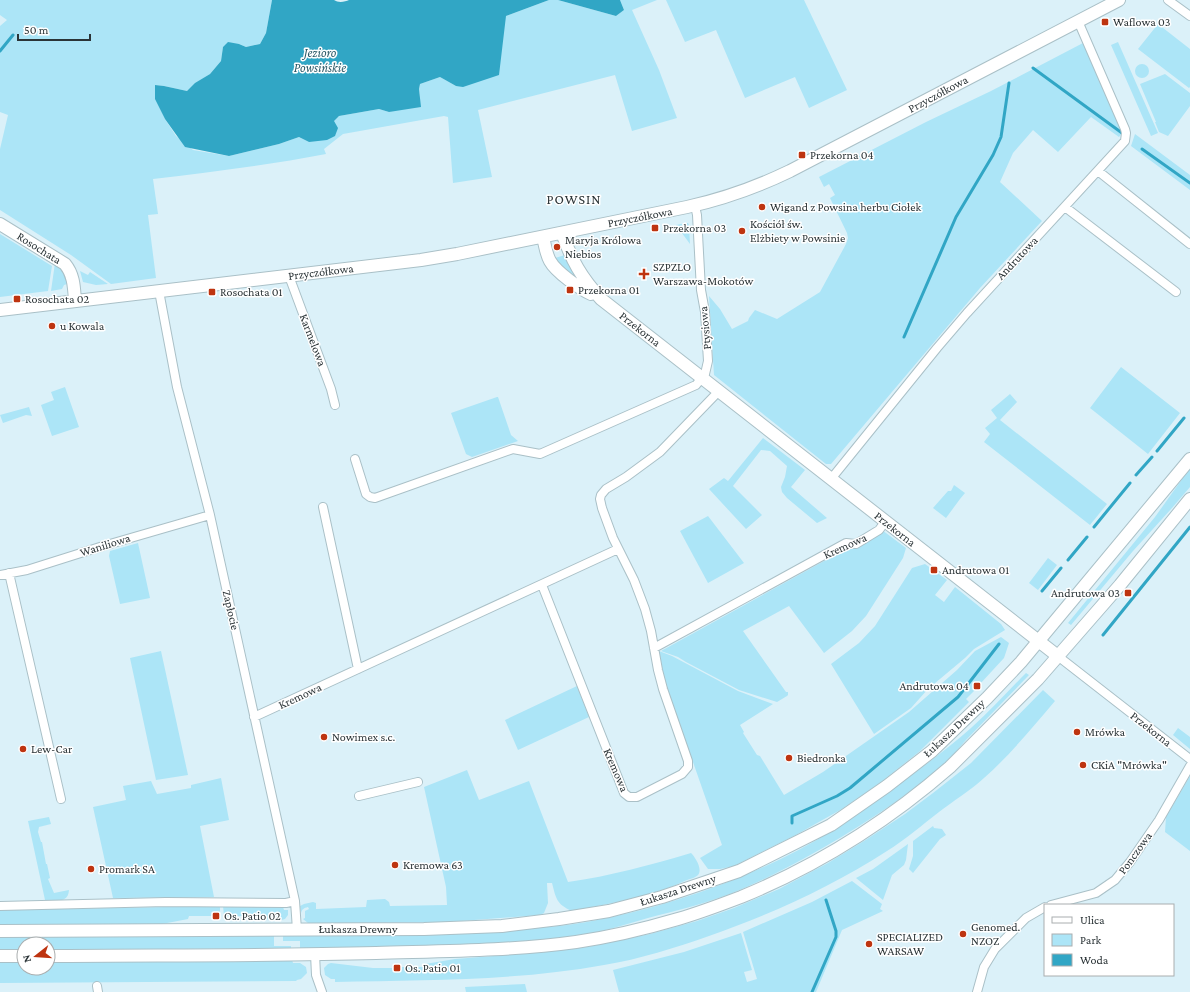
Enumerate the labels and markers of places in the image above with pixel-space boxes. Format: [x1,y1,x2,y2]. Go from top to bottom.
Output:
place label: Waflowa 03 [1113,15,1171,29]
marker: Waflowa 03 [1100,17,1110,27]
place label: Przekorna 04 [810,148,874,162]
marker: Przekorna 04 [797,150,807,160]
place label: Wigand z Powsina herbu Ciołek [770,200,921,214]
marker: Wigand z Powsina herbu Ciołek [757,202,767,212]
place label: Kościół św. Elżbiety w Powsinie [750,217,845,245]
place label: Przekorna 03 [663,221,726,235]
marker: Przekorna 03 [650,223,660,233]
marker: Kościół św. Elżbiety w Powsinie [737,226,747,236]
place label: Maryja Królowa Niebios [565,233,642,261]
marker: Maryja Królowa Niebios [552,242,562,252]
place label: SZPZLO Warszawa-Mokotów [653,260,754,288]
marker: SZPZLO Warszawa-Mokotów [638,268,650,280]
place label: Przekorna 01 [578,283,639,297]
place label: Rosochata 01 [220,285,283,299]
marker: Przekorna 01 [565,285,575,295]
marker: Rosochata 01 [207,287,217,297]
place label: Rosochata 02 [25,292,89,306]
marker: Rosochata 02 [12,294,22,304]
place label: u Kowala [60,319,105,333]
marker: u Kowala [47,321,57,331]
place label: Andrutowa 01 [942,563,1009,577]
marker: Andrutowa 01 [929,565,939,575]
place label: Andrutowa 03 [1051,586,1120,600]
marker: Andrutowa 03 [1123,588,1133,598]
place label: Andrutowa 04 [900,679,969,693]
marker: Andrutowa 04 [972,681,982,691]
place label: Mrówka [1085,725,1125,739]
marker: Mrówka [1072,727,1082,737]
place label: Nowimex s.c. [332,730,396,744]
marker: Nowimex s.c. [319,732,329,742]
place label: Lew-Car [31,742,73,756]
marker: Lew-Car [18,744,28,754]
place label: Biedronka [797,751,846,765]
marker: Biedronka [784,753,794,763]
place label: CKiA "Mrówka" [1091,758,1167,772]
marker: CKiA "Mrówka" [1078,760,1088,770]
place label: Kremowa 63 [403,858,463,872]
marker: Kremowa 63 [390,860,400,870]
place label: Promark SA [99,862,155,876]
marker: Promark SA [86,864,96,874]
place label: Os. Patio 02 [224,909,281,923]
marker: Os. Patio 02 [211,911,221,921]
place label: Genomed. NZOZ [971,920,1021,948]
marker: Genomed. NZOZ [958,929,968,939]
place label: SPECIALIZED WARSAW [877,930,943,958]
marker: SPECIALIZED WARSAW [864,939,874,949]
place label: Os. Patio 01 [405,961,460,975]
marker: Os. Patio 01 [392,963,402,973]

